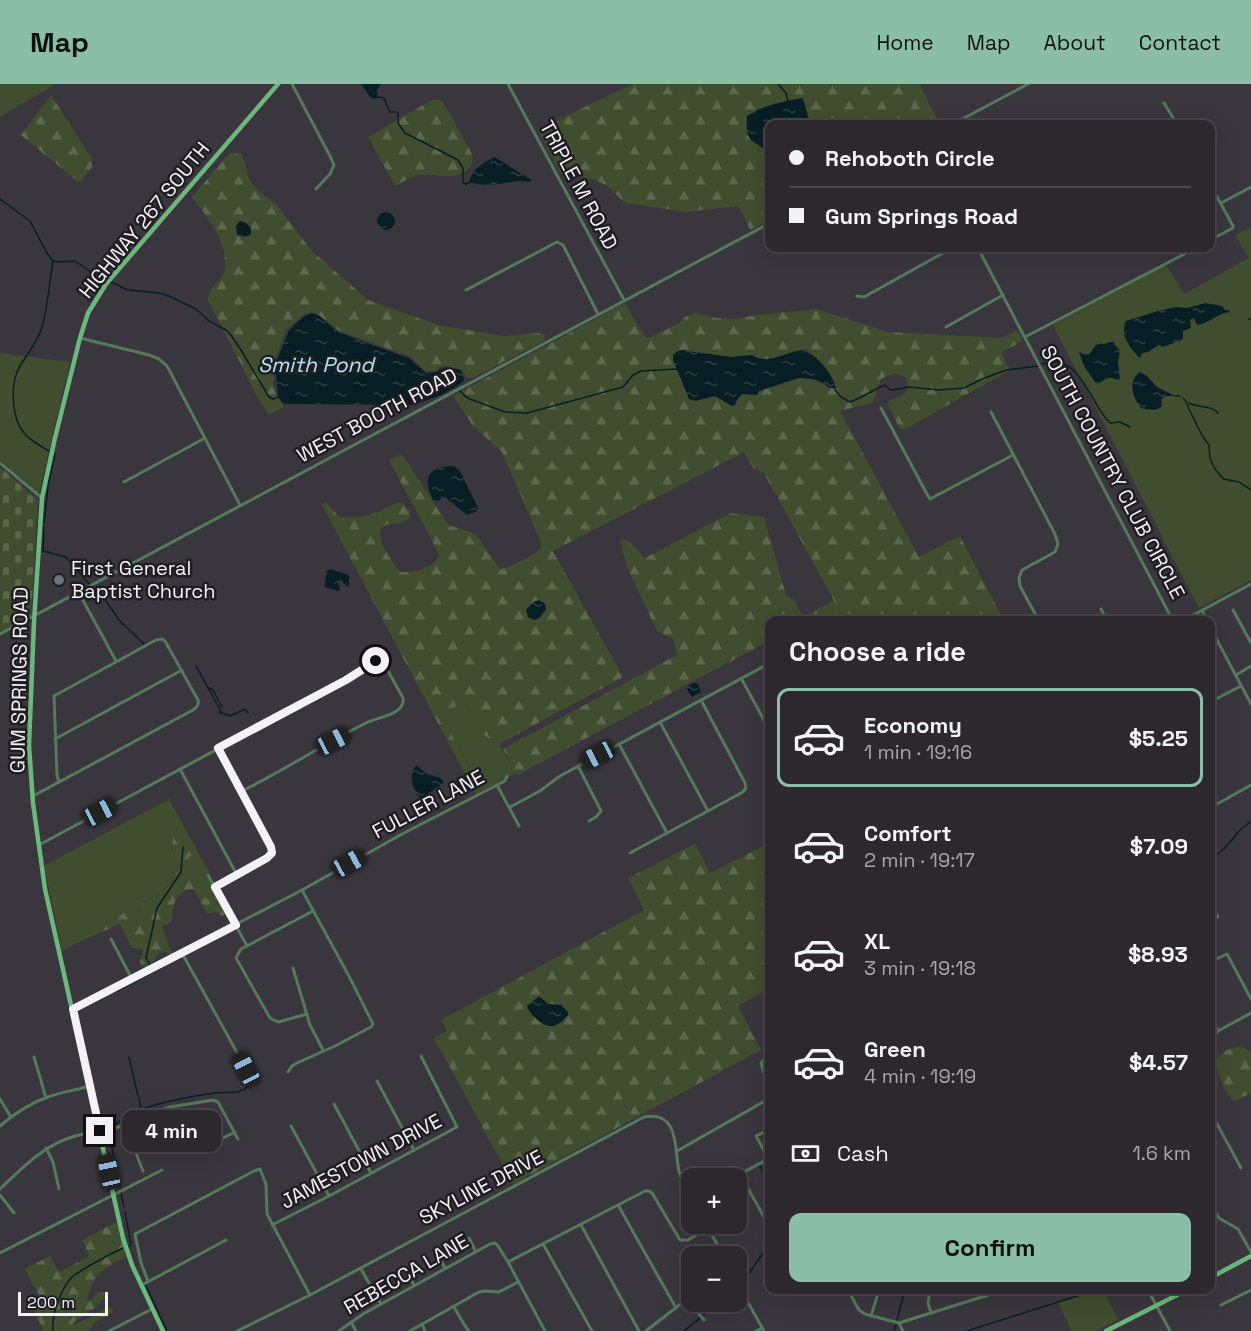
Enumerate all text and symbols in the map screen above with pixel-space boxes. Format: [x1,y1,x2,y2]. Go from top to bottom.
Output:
text: Map [30,24,89,60]
text: Home [876,29,934,56]
text: Map [967,29,1011,56]
text: About [1044,29,1106,56]
text: Contact [1139,29,1221,56]
street label: TRIPLE M ROAD [534,116,624,254]
street label: HIGHWAY 267 SOUTH [73,137,215,303]
text: Rehoboth Circle [825,144,995,172]
text: Gum Springs Road [825,202,1018,230]
street label: SOUTH COUNTRY CLUB CIRCLE [1035,341,1191,603]
water label: Smith Pond [258,351,376,378]
street label: WEST BOOTH ROAD [292,362,462,468]
place label: First General Baptist Church [71,555,216,604]
marker: First General Baptist Church [52,573,66,587]
street label: GUM SPRINGS ROAD [4,587,34,773]
text: Choose a ride [789,634,966,669]
route start [362,647,389,674]
icon: car [792,711,846,765]
text: Economy [864,711,962,739]
text: $5.25 [1129,724,1188,752]
car [313,725,353,757]
car [578,739,618,771]
text: 1 min · 19:16 [864,739,972,765]
street label: FULLER LANE [368,764,488,844]
car [80,796,120,828]
icon: car [792,819,846,873]
text: Comfort [864,819,952,847]
text: $7.09 [1130,832,1188,860]
car [329,846,369,880]
text: 2 min · 19:17 [864,847,975,873]
icon: car [792,927,846,981]
text: XL [864,927,890,955]
text: $8.93 [1128,940,1188,968]
text: 3 min · 19:18 [864,955,976,981]
icon: car [792,1035,846,1089]
text: Green [864,1035,926,1063]
text: $4.57 [1129,1048,1188,1076]
car [230,1049,262,1089]
text: 4 min · 19:19 [864,1063,976,1089]
street label: JAMESTOWN DRIVE [276,1108,446,1214]
callout: 4 min [121,1110,220,1152]
route end [86,1117,113,1144]
text: 4 min [145,1118,198,1144]
icon: cash [789,1137,822,1170]
text: Cash [837,1139,889,1167]
text: 1.6 km [1132,1140,1191,1166]
street label: SKYLINE DRIVE [415,1143,547,1231]
car [96,1153,122,1191]
map controls [681,1168,747,1312]
button: + [681,1168,747,1234]
button: Confirm [789,1213,1191,1282]
street label: REBECCA LANE [339,1228,473,1320]
button: − [681,1246,747,1312]
scale bar [18,1289,108,1316]
text: 200 m [27,1292,75,1313]

